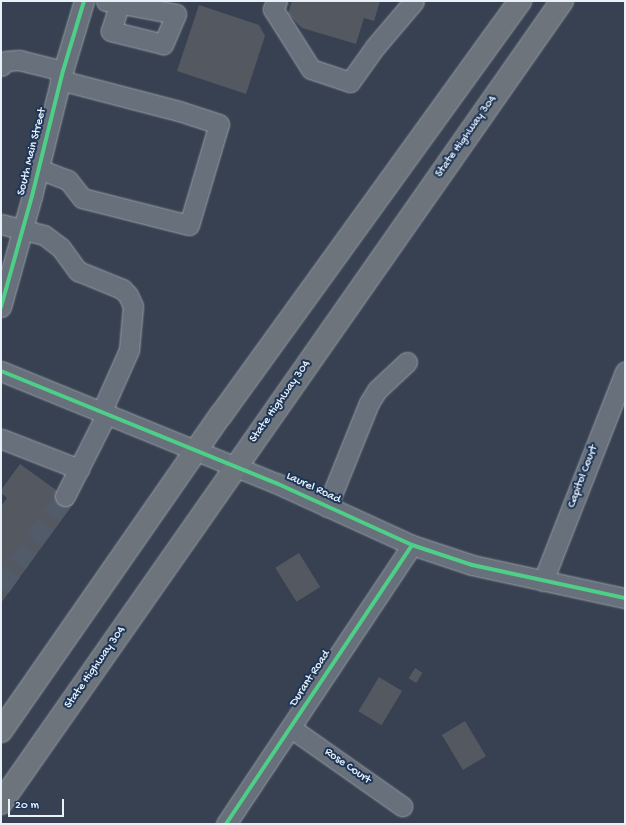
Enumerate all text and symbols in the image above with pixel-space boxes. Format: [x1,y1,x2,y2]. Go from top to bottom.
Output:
street label: State Highway 304 [433,93,501,181]
street label: South Main Street [15,107,51,197]
street label: State Highway 304 [247,358,315,446]
street label: Capitol Court [565,444,603,510]
street label: Laurel Road [283,470,343,508]
street label: State Highway 304 [62,624,130,712]
street label: Durant Road [288,648,334,710]
street label: Rose Court [321,746,373,788]
scale bar [10,791,66,817]
text: 20 m [15,799,39,813]

